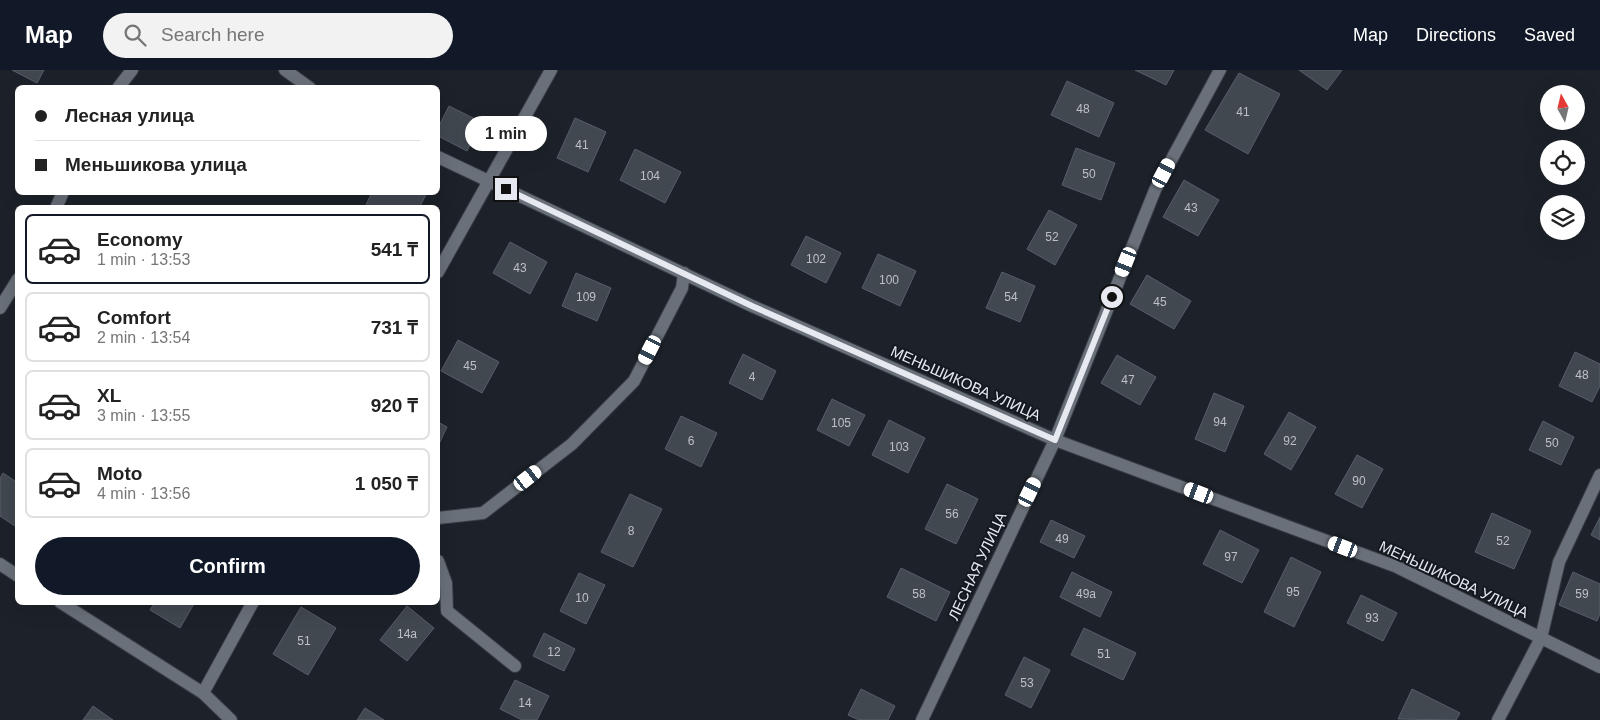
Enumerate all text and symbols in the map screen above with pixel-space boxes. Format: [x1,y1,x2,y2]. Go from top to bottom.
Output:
search box [103,13,453,58]
text: Map [25,21,73,48]
icon: search [121,21,149,49]
text: Search here [161,24,265,45]
text: Map [1353,25,1388,45]
text: Directions [1416,25,1496,45]
text: Saved [1524,25,1575,45]
north arrow [1540,85,1585,130]
map controls [1540,85,1585,240]
house number: 48 [1076,102,1090,116]
text: Лесная улица [65,105,194,126]
house number: 41 [1236,105,1250,119]
callout: 1 min [465,116,547,152]
text: 1 min [485,125,527,142]
house number: 41 [575,138,589,152]
button: locate [1540,140,1585,185]
text: Меньшикова улица [65,154,247,175]
car [1150,156,1177,190]
house number: 50 [1082,167,1096,181]
house number: 104 [640,169,660,183]
route end [495,178,517,200]
button: layers [1540,195,1585,240]
house number: 43 [1184,201,1198,215]
icon: car [37,227,82,272]
text: Economy [97,229,183,250]
house number: 52 [1045,230,1059,244]
text: 541 ₸ [371,239,418,260]
car [1113,245,1138,279]
text: 1 min · 13:53 [97,251,190,268]
house number: 102 [806,252,826,266]
house number: 43 [513,261,527,275]
house number: 100 [879,273,899,287]
route start [1101,286,1123,308]
house number: 109 [576,290,596,304]
house number: 54 [1004,290,1018,304]
house number: 45 [1153,295,1167,309]
icon: car [37,305,82,350]
text: Comfort [97,307,171,328]
text: 731 ₸ [371,317,418,338]
text: 2 min · 13:54 [97,329,190,346]
car [636,333,663,367]
street label: МЕНЬШИКОВА УЛИЦА [888,342,1044,424]
house number: 45 [463,359,477,373]
house number: 48 [1575,368,1589,382]
house number: 4 [749,370,756,384]
house number: 47 [1121,373,1135,387]
icon: car [37,383,82,428]
text: XL [97,385,121,406]
text: 920 ₸ [371,395,418,416]
text: 3 min · 13:55 [97,407,190,424]
house number: 94 [1213,415,1227,429]
house number: 105 [831,416,851,430]
house number: 6 [688,434,695,448]
house number: 92 [1283,434,1297,448]
house number: 50 [1545,436,1559,450]
house number: 103 [889,440,909,454]
icon: car [37,461,82,506]
text: Moto [97,463,142,484]
car [511,463,544,493]
text: 1 050 ₸ [355,473,418,494]
house number: 90 [1352,474,1366,488]
car [1016,475,1043,509]
car [1182,481,1215,505]
text: 4 min · 13:56 [97,485,190,502]
house number: 56 [945,507,959,521]
street label: ЛЕСНАЯ УЛИЦА [945,509,1009,623]
house number: 8 [628,524,635,538]
house number: 49 [1055,532,1069,546]
house number: 52 [1496,534,1510,548]
car [1326,535,1359,559]
button: Confirm [35,537,420,595]
street label: МЕНЬШИКОВА УЛИЦА [1377,537,1531,621]
house number: 97 [1224,550,1238,564]
house number: 95 [1286,585,1300,599]
house number: 58 [912,587,926,601]
house number: 49а [1076,587,1096,601]
house number: 59 [1575,587,1589,601]
house number: 10 [575,591,589,605]
house number: 93 [1365,611,1379,625]
house number: 14а [397,627,417,641]
house number: 51 [297,634,311,648]
house number: 12 [547,645,561,659]
house number: 51 [1097,647,1111,661]
house number: 53 [1020,676,1034,690]
house number: 14 [518,696,532,710]

